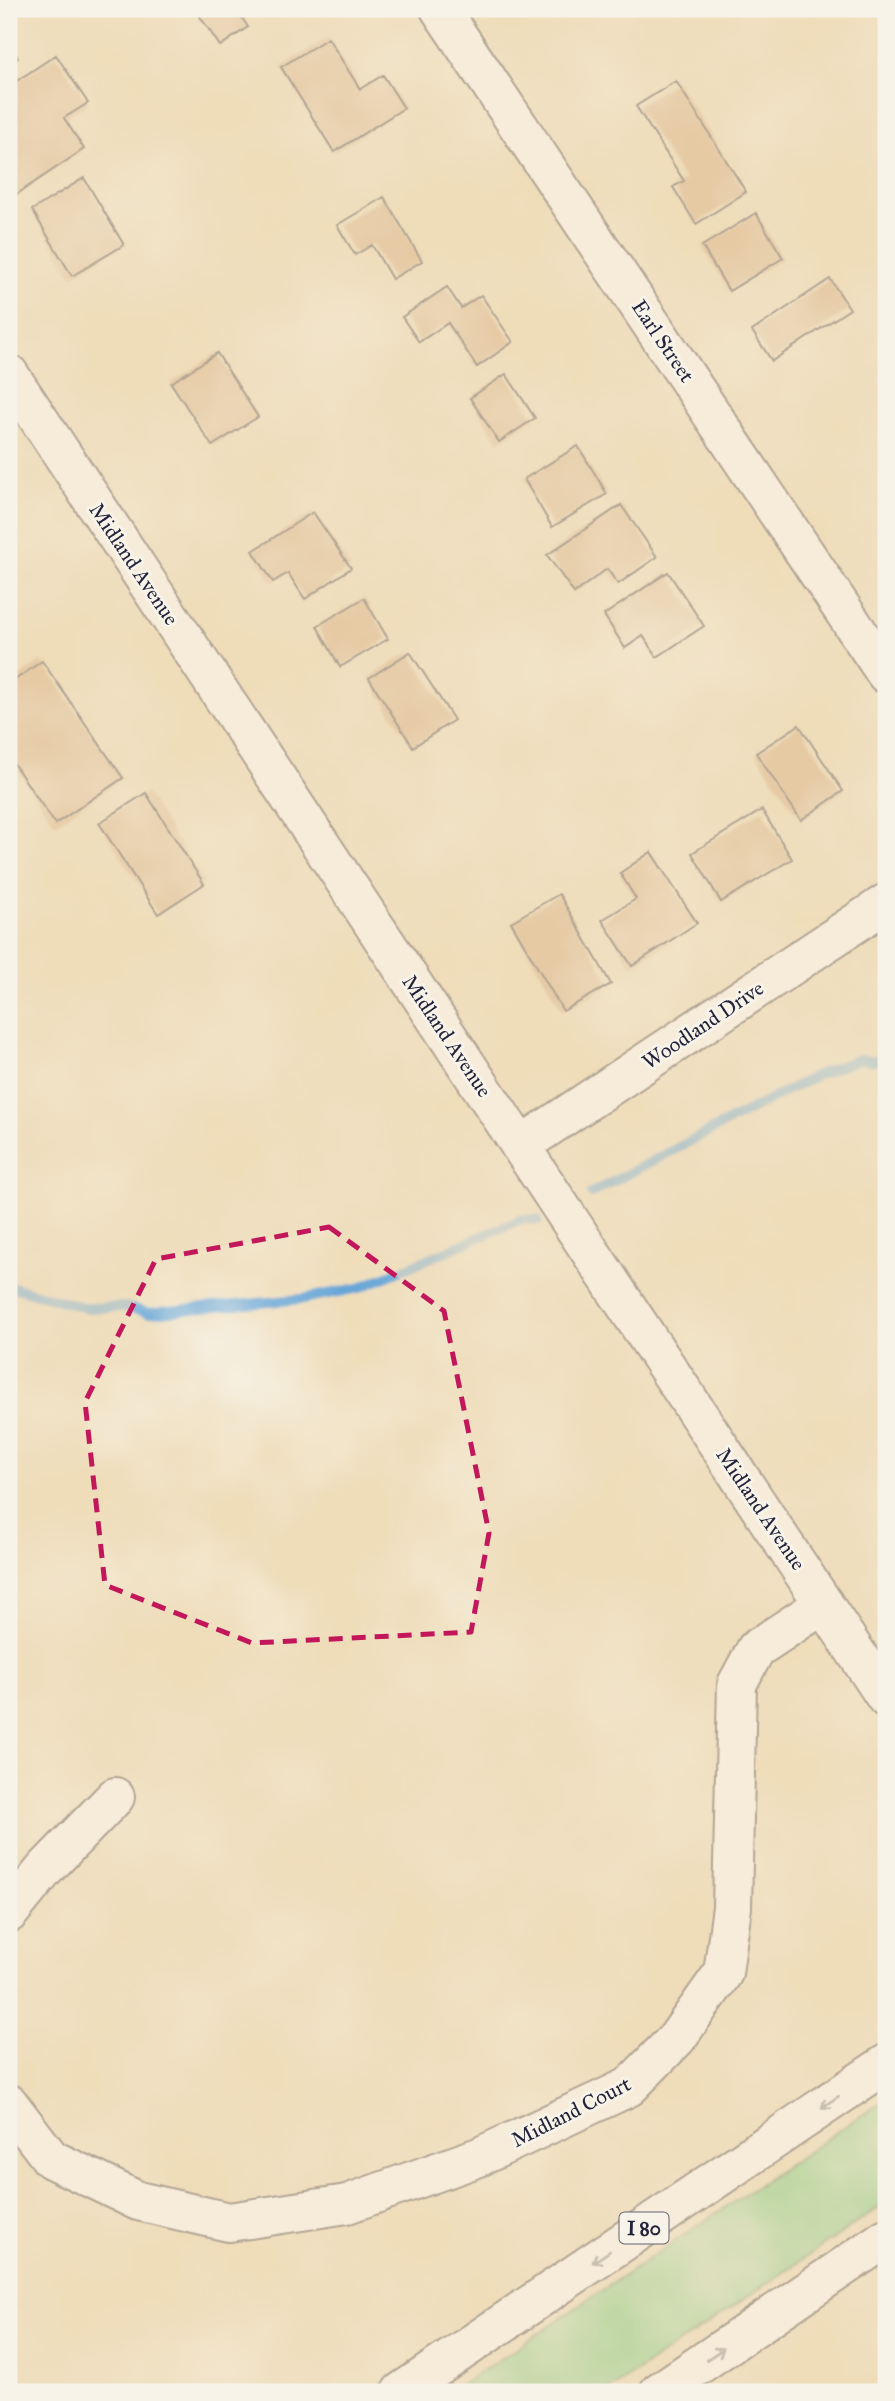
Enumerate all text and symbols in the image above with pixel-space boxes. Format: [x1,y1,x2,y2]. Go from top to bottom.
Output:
street label: Earl Street [626,295,700,388]
street label: Midland Avenue [84,498,185,630]
street label: Midland Avenue [397,970,498,1102]
street label: Woodland Drive [637,975,769,1075]
street label: Midland Avenue [711,1443,812,1575]
street label: Midland Court [507,2071,635,2153]
one-way arrow [821,2095,840,2109]
road number: I 80 [620,2212,668,2244]
one-way arrow [592,2250,611,2264]
one-way arrow [705,2347,725,2361]

